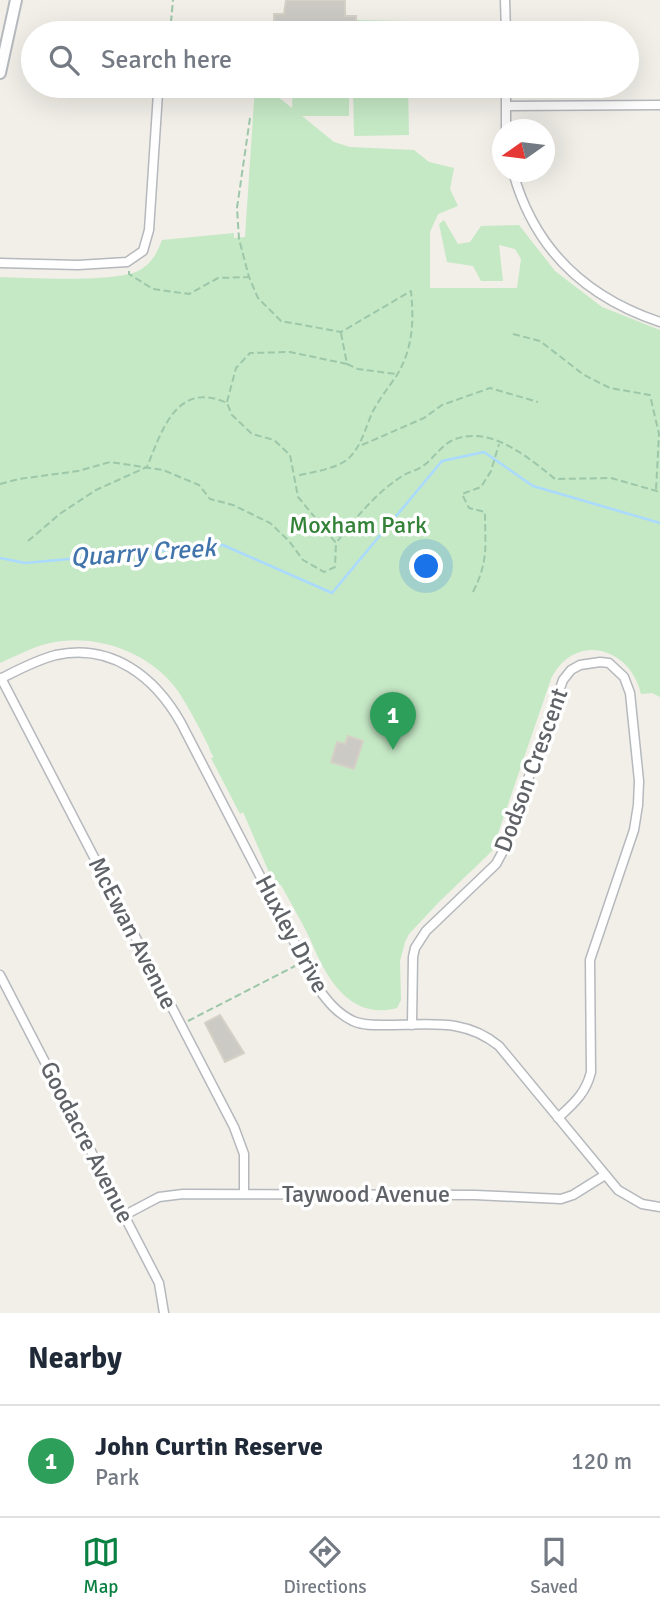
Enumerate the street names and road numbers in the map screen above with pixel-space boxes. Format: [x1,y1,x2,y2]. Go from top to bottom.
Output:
street label: Dodson Crescent [487,684,575,856]
street label: McEwan Avenue [82,852,184,1014]
street label: Huxley Drive [248,870,336,998]
street label: Goodacre Avenue [33,1056,141,1228]
street label: Taywood Avenue [282,1179,450,1209]

